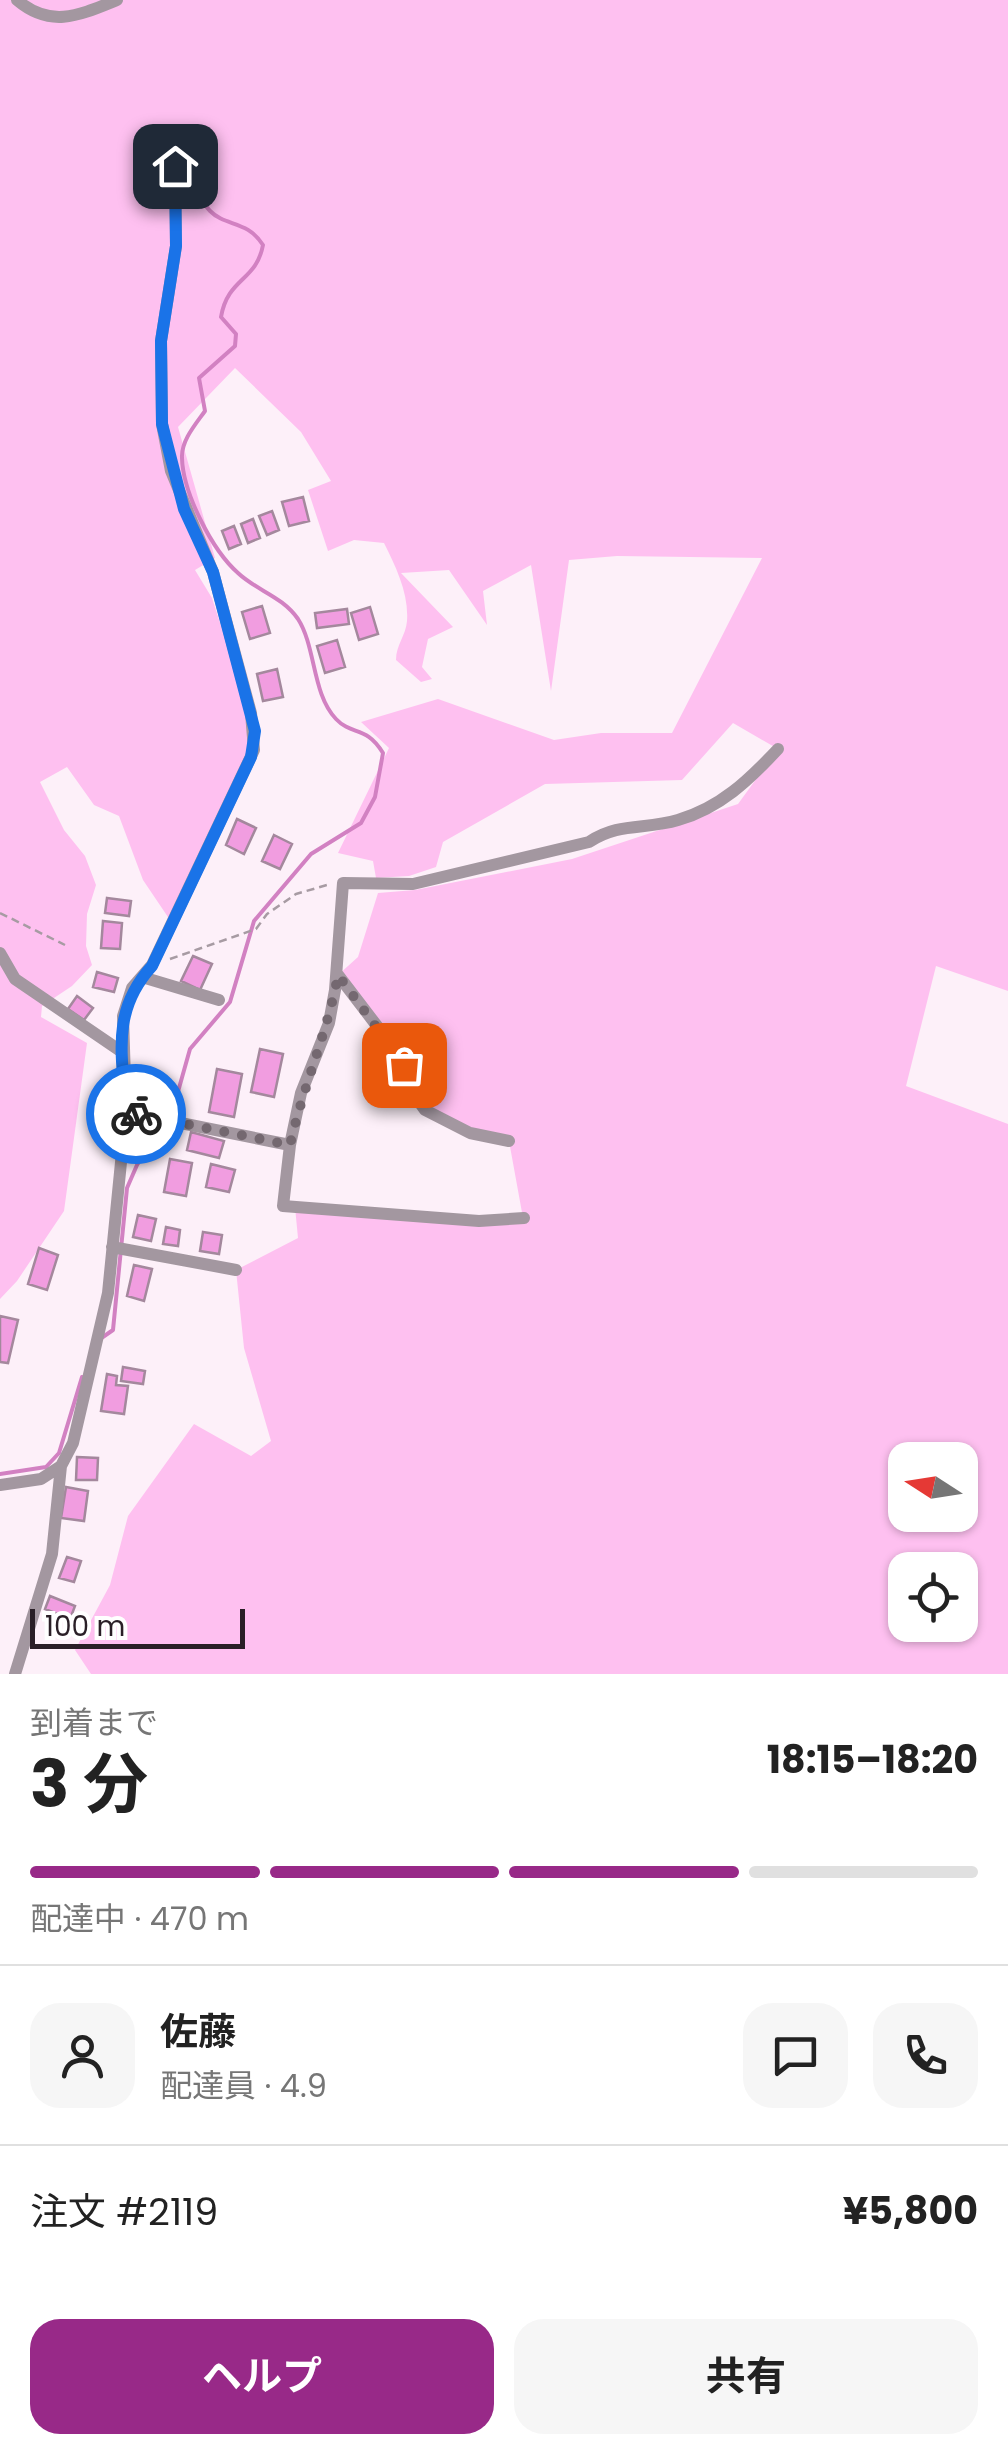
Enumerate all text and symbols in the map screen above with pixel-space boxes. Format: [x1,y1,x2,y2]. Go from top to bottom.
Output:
pin [133,124,218,209]
icon: home [148,139,203,194]
pin [362,1023,447,1108]
icon: bag [377,1038,432,1093]
courier [86,1064,186,1164]
icon: bike [109,1087,164,1142]
north arrow [888,1442,978,1532]
map controls [888,1442,978,1642]
button: locate [888,1552,978,1642]
scale bar [30,1604,245,1648]
text: 100 m [45,1607,125,1646]
text: 到着まで [30,1700,158,1745]
text: 18:15–18:20 [767,1733,978,1786]
text: 3 分 [30,1739,148,1830]
text: 配達中 · 470 m [30,1896,249,1941]
button: person [30,2003,135,2108]
button: chat [743,2003,848,2108]
button: phone [873,2003,978,2108]
text: 佐藤 [160,2005,236,2058]
text: 配達員 · 4.9 [160,2063,327,2108]
text: ¥5,800 [843,2184,978,2237]
text: 注文 #2119 [30,2185,218,2238]
button: ヘルプ [30,2319,494,2434]
button: 共有 [514,2319,978,2434]

